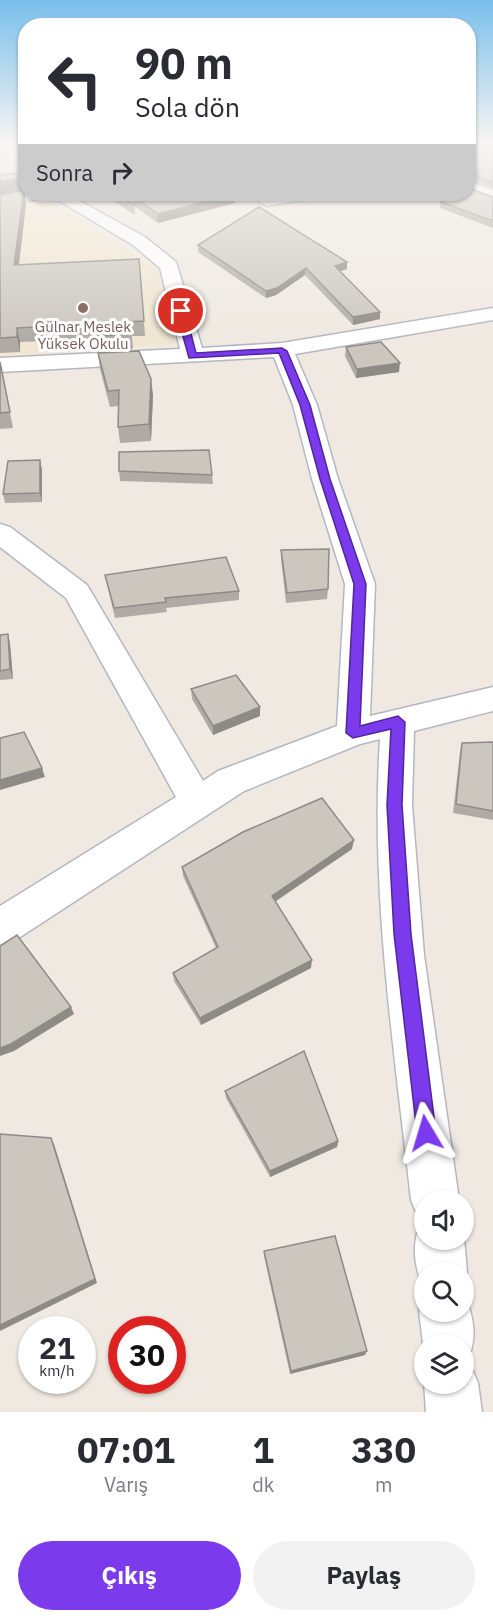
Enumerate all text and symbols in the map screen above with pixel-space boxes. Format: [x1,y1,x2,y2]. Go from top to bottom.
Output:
text: 90 m [135,36,233,91]
icon: left [36,42,114,120]
text: Sola dön [135,89,240,124]
icon: right [105,156,138,189]
text: Sonra [36,158,93,187]
pin [155,285,206,336]
icon: arrive [164,294,197,327]
marker: Gülnar Meslek Yüksek Okulu [76,301,90,315]
place label: Gülnar Meslek Yüksek Okulu [35,317,131,353]
position arrow [394,1101,458,1165]
map controls [414,1190,474,1394]
button: sound [414,1190,474,1250]
button: search [414,1262,474,1322]
speed limit sign: 30 [108,1316,186,1394]
text: 21 [39,1328,75,1367]
button: layers [414,1334,474,1394]
text: km/h [39,1361,75,1380]
text: 07:01 [77,1426,175,1473]
text: 1 [252,1426,274,1473]
text: 330 [351,1426,416,1473]
text: Varış [104,1471,148,1498]
text: dk [252,1471,274,1498]
text: m [375,1471,392,1498]
button: Çıkış [18,1541,241,1610]
button: Paylaş [253,1541,475,1610]

